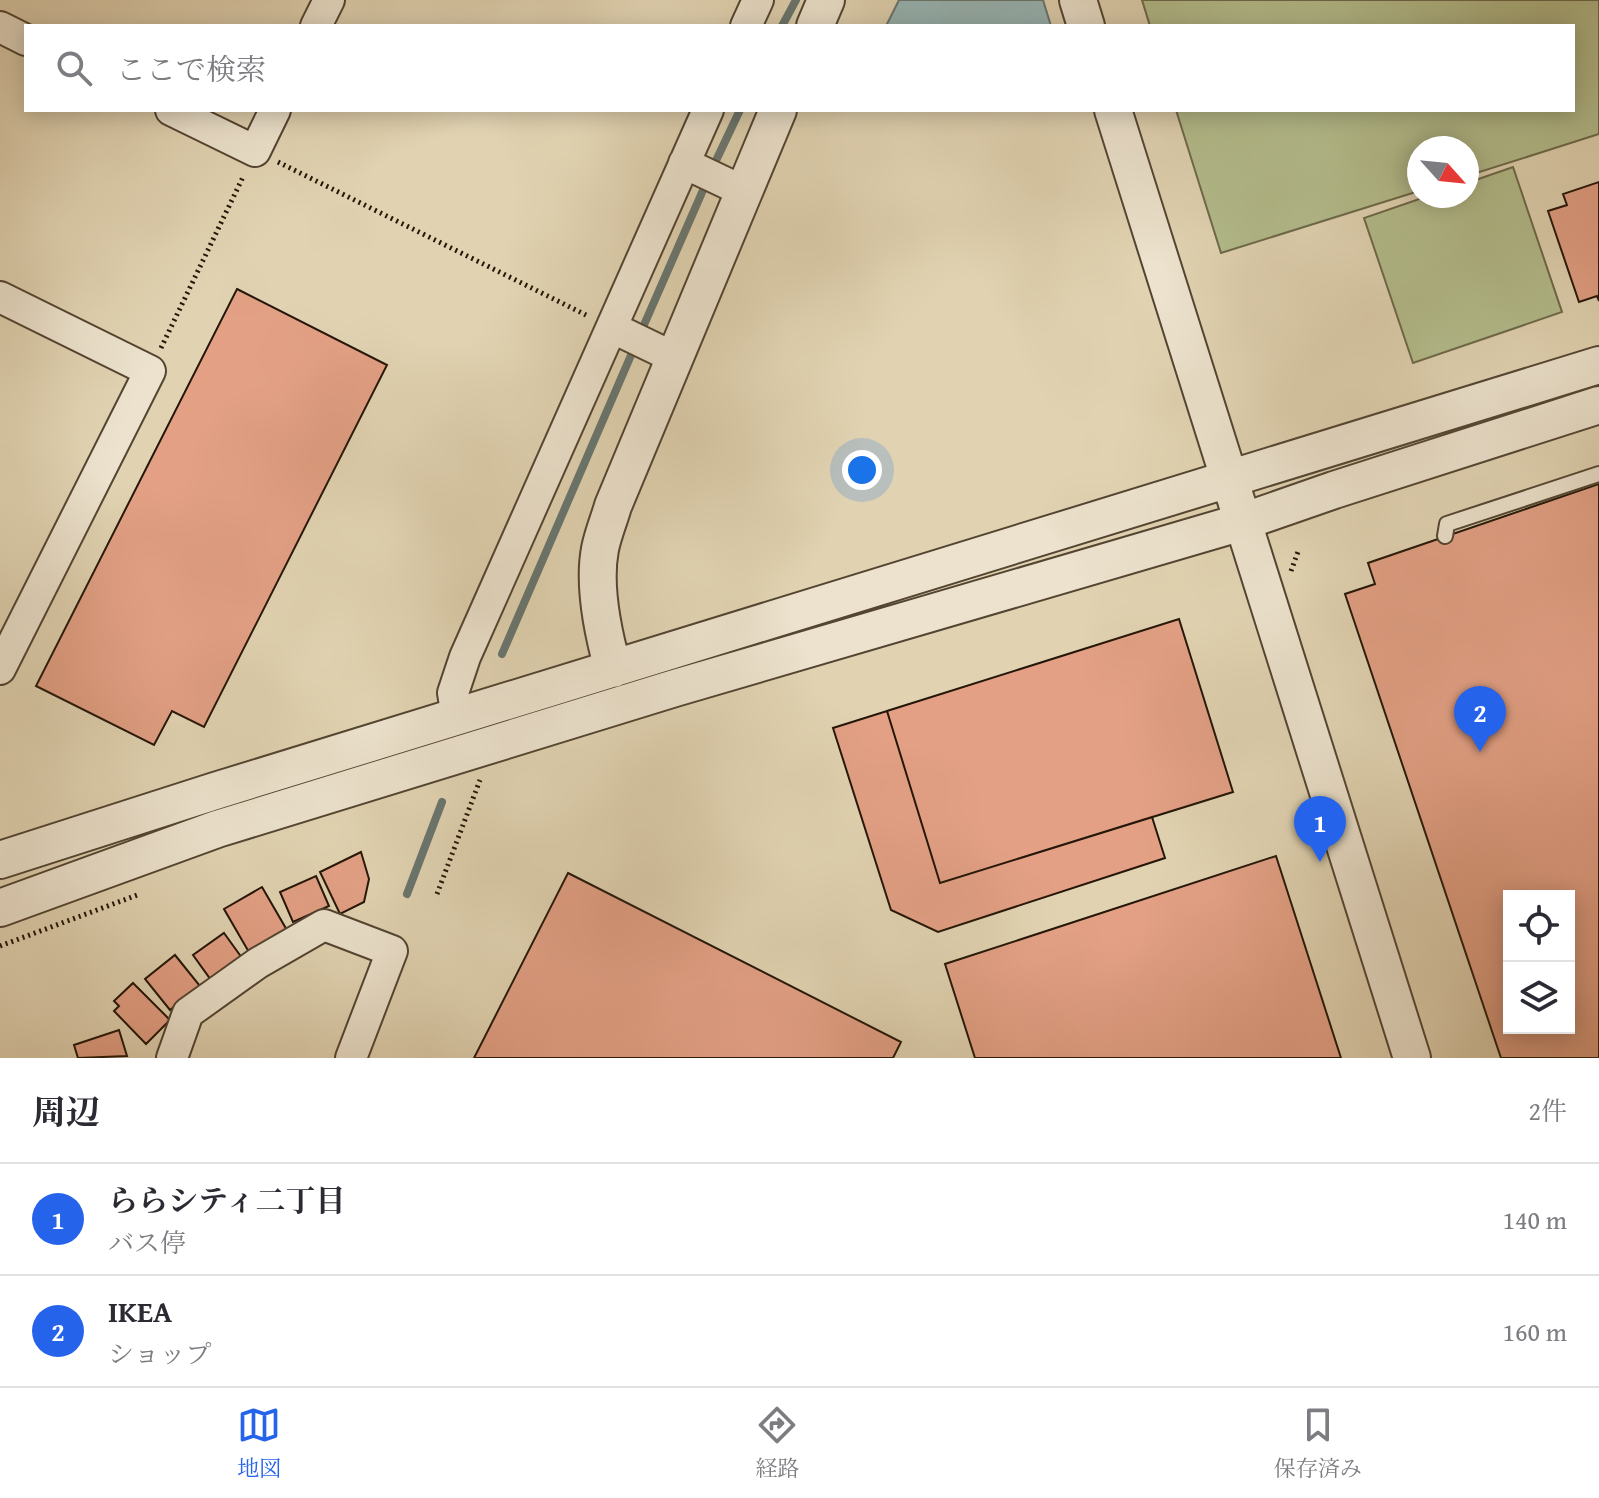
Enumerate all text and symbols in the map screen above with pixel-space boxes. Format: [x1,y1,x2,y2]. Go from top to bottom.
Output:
search box [24,24,1575,112]
icon: search [52,46,96,90]
text: ここで検索 [116,47,266,91]
north arrow [1407,136,1479,208]
your location [842,450,882,490]
pin: 2 [1454,686,1506,752]
pin: 1 [1294,796,1346,862]
map controls [1503,890,1575,1034]
button: locate [1503,890,1575,962]
button: layers [1503,962,1575,1034]
text: 周辺 [32,1087,100,1136]
text: 2件 [1528,1091,1567,1130]
text: ららシティ二丁目 [108,1178,346,1222]
text: 1 [51,1200,65,1239]
text: 140 m [1502,1200,1567,1239]
text: バス停 [108,1223,186,1262]
text: IKEA [108,1289,172,1333]
text: 2 [51,1312,65,1351]
text: 160 m [1502,1312,1567,1351]
text: ショップ [108,1334,211,1373]
tab: 地図 [237,1403,281,1484]
tab: 経路 [755,1403,800,1484]
tab: 保存済み [1274,1403,1362,1484]

